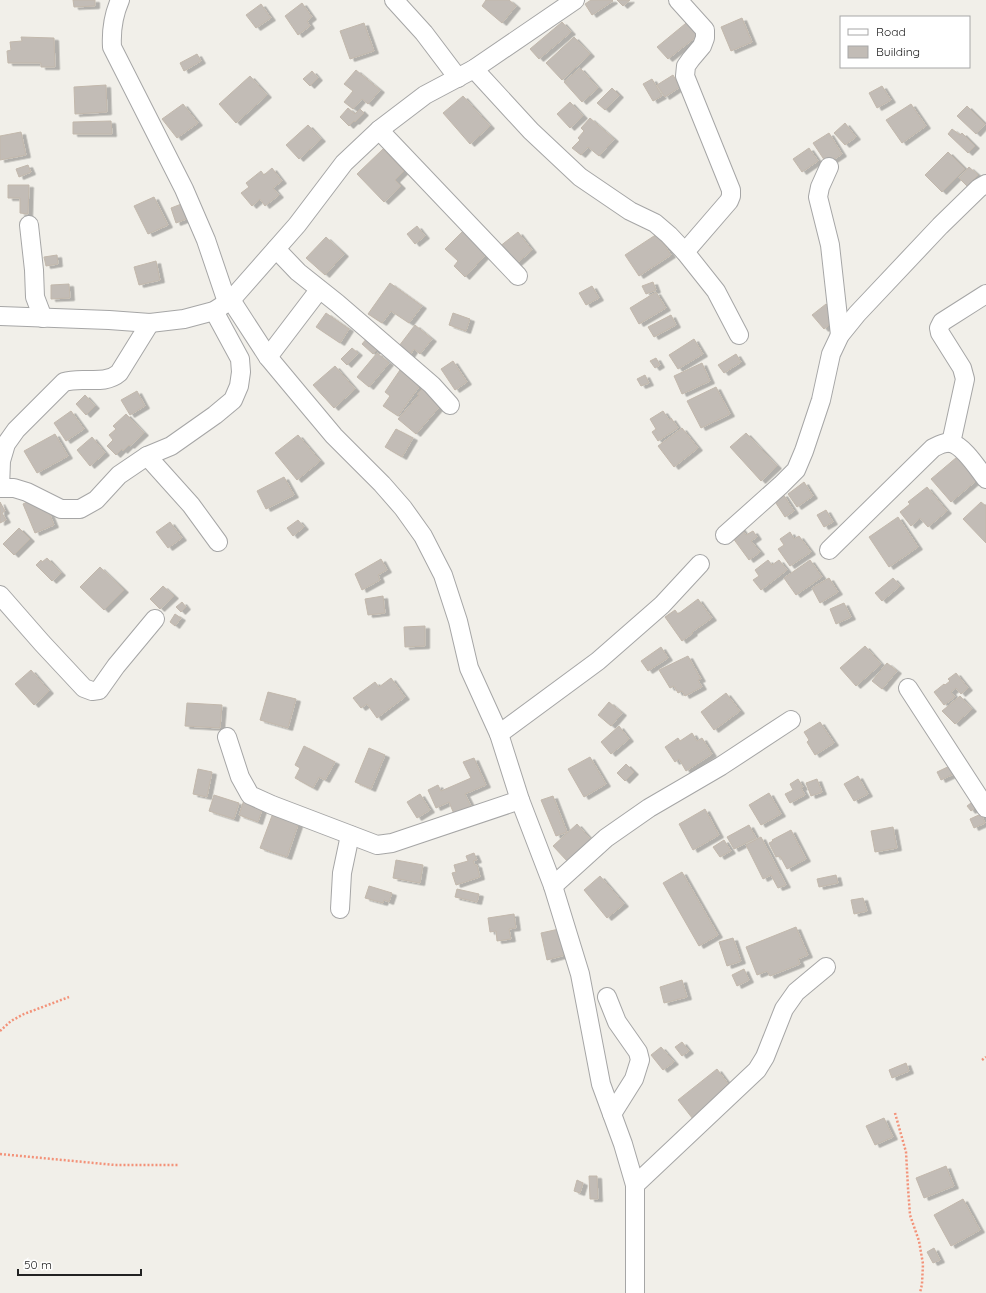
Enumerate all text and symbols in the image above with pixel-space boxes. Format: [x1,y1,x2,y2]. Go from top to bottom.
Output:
legend [840,16,970,68]
text: Road [876,24,906,39]
text: Building [876,44,920,59]
scale bar [18,1251,141,1277]
text: 50 m [24,1257,52,1272]

